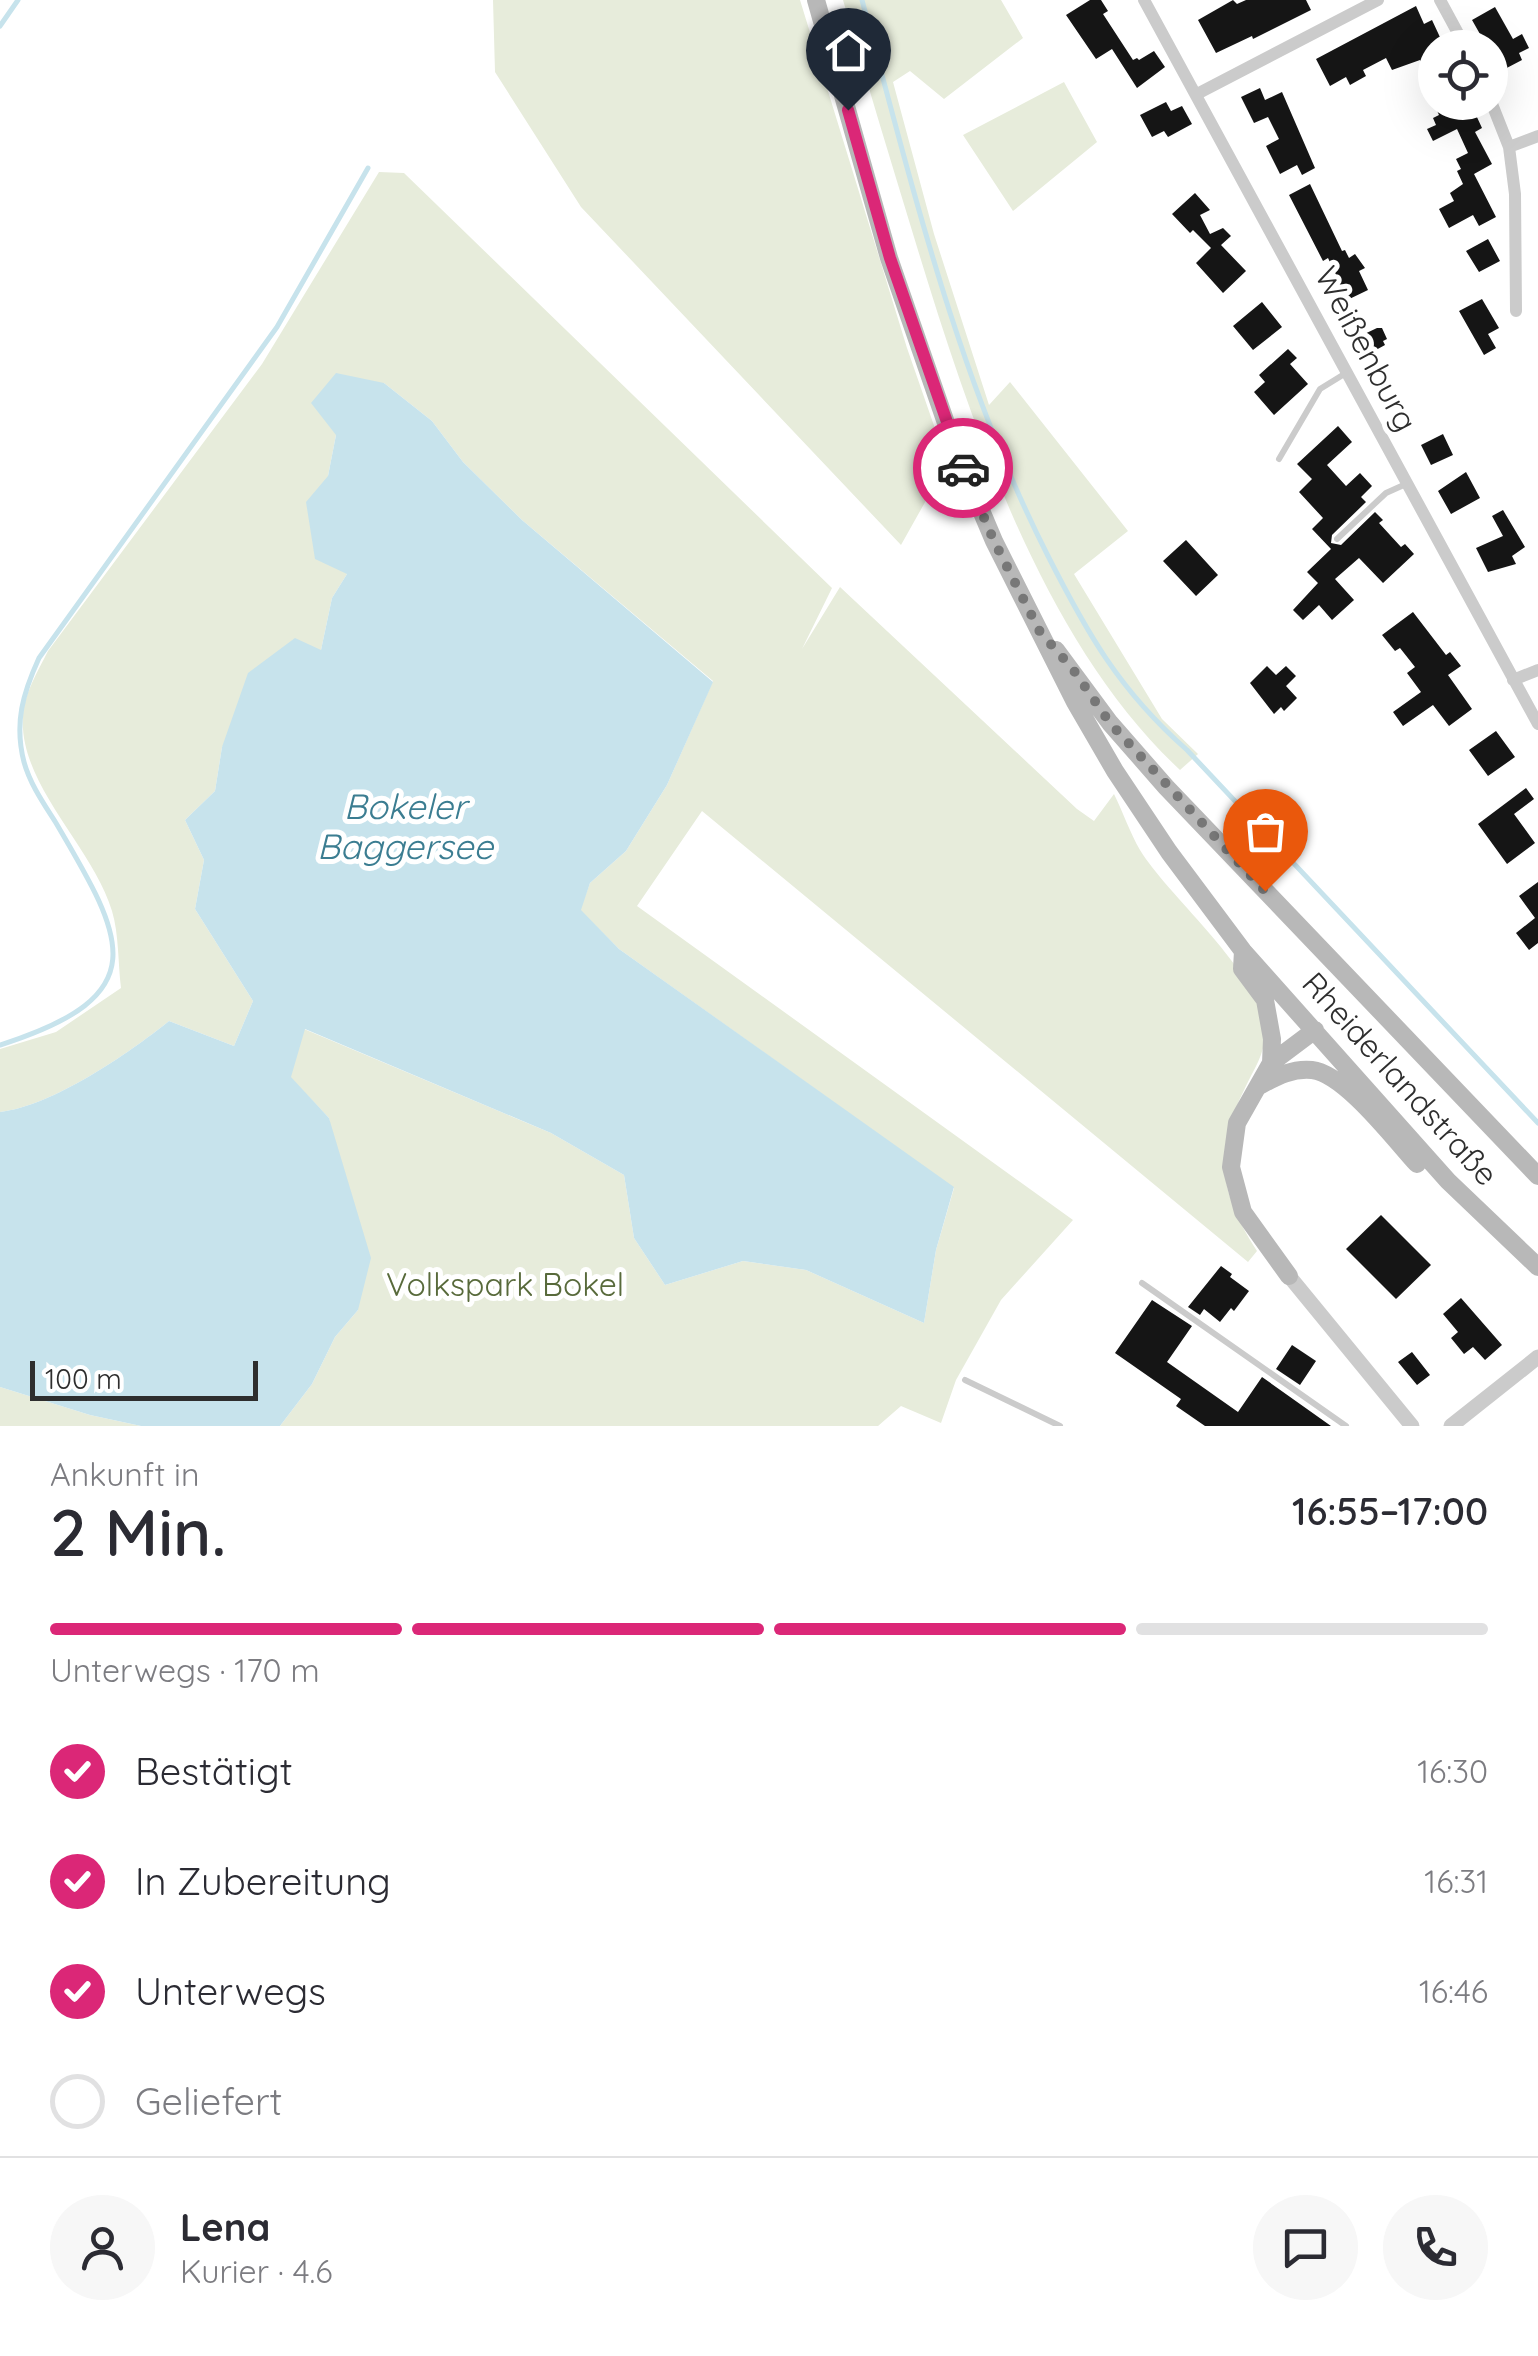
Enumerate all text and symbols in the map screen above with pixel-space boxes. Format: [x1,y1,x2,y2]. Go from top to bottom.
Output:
pin [806,8,891,111]
icon: home [821,23,876,78]
map controls [1418,30,1508,120]
button: locate [1418,30,1508,120]
street label: Weißenburg [1307,259,1427,438]
courier [913,418,1013,518]
icon: car [936,441,991,496]
water label: Bokeler Baggersee [317,784,494,868]
pin [1223,789,1308,892]
icon: bag [1238,804,1293,859]
street label: Rheiderlandstraße [1294,963,1507,1193]
park label: Volkspark Bokel [386,1264,624,1304]
scale bar [30,1356,258,1400]
text: 100 m [45,1361,122,1396]
text: Ankunft in [50,1454,199,1494]
text: 16:55–17:00 [1292,1487,1488,1535]
text: 2 Min. [50,1491,226,1572]
text: Unterwegs · 170 m [50,1650,320,1690]
icon: check [50,1744,105,1799]
text: Bestätigt [135,1747,293,1795]
text: 16:30 [1417,1751,1488,1791]
icon: check [50,1854,105,1909]
text: In Zubereitung [135,1857,391,1905]
text: 16:31 [1424,1861,1488,1901]
icon: check [50,1964,105,2019]
text: Unterwegs [135,1967,326,2015]
text: 16:46 [1419,1971,1488,2011]
text: Geliefert [135,2077,282,2125]
button: person [50,2195,155,2300]
button: chat [1253,2195,1358,2300]
button: phone [1383,2195,1488,2300]
text: Lena [180,2203,270,2251]
text: Kurier · 4.6 [180,2251,333,2291]

